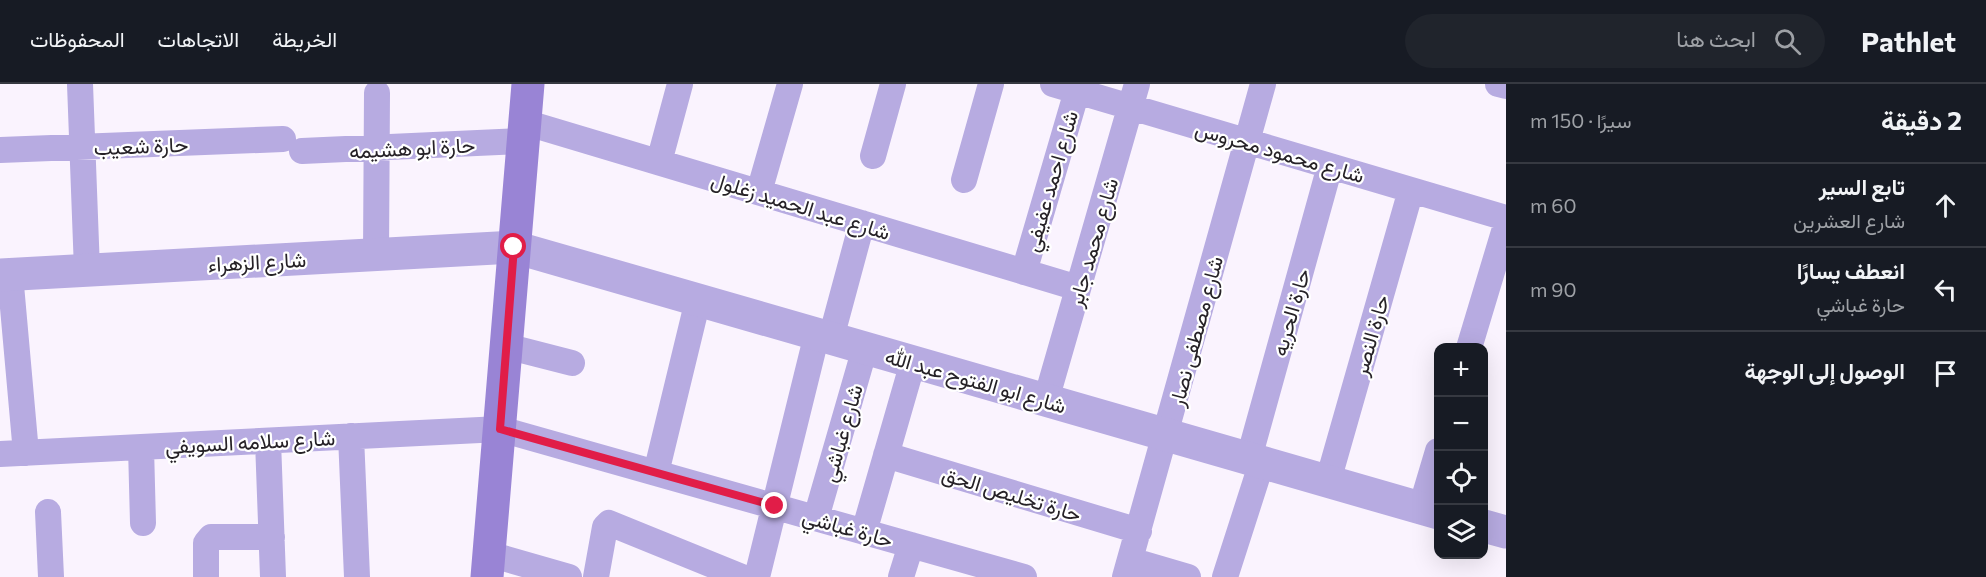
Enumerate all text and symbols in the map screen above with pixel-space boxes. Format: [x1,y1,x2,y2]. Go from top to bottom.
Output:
search box [1405,14,1825,68]
text: Pathlet [1861,24,1956,58]
text: ابحث هنا [1676,25,1756,52]
icon: search [1771,25,1804,58]
text: المحفوظات [30,26,125,51]
text: الاتجاهات [158,26,239,51]
text: الخريطة [272,26,337,51]
text: 2 دقيقة [1881,104,1962,135]
street label: شارع احمد عفيفي [1018,108,1088,256]
text: سيرًا · 150 m [1530,108,1631,132]
street label: شارع محمود محروس [1192,115,1367,190]
street label: حارة شعيب [93,131,189,161]
street label: حارة ابو هشيمه [348,131,476,165]
street label: شارع عبد الحميد زغلول [708,166,893,247]
text: تابع السير [1819,173,1905,200]
street label: شارع محمد جابر [1061,175,1125,311]
icon: ahead [1929,189,1962,222]
text: 60 m [1530,193,1577,217]
text: شارع العشرين [1793,208,1905,232]
route start [500,233,526,259]
street label: شارع الزهراء [207,246,307,279]
street label: شارع مصطفى نصار [1163,253,1230,411]
text: انعطف يسارًا [1797,257,1905,284]
street label: حارة الحريه [1266,265,1316,359]
icon: left [1929,273,1962,306]
text: 90 m [1530,277,1577,301]
street label: حارة النصر [1346,292,1395,380]
text: حارة غباشي [1817,292,1905,316]
street label: شارع ابو الفتوح عبد الله [882,342,1069,421]
map controls [1434,343,1488,559]
button: + [1434,343,1488,397]
text: الوصول إلى الوجهة [1745,357,1905,384]
icon: arrive [1929,357,1962,390]
street label: شارع غباشي [815,381,873,486]
button: − [1434,397,1488,451]
street label: شارع سلامه السويفي [164,424,336,464]
button: locate [1434,451,1488,505]
street label: حارة تخليص الحق [939,460,1085,528]
route end [761,492,787,518]
street label: حارة غباشي [798,502,896,558]
button: layers [1434,505,1488,559]

